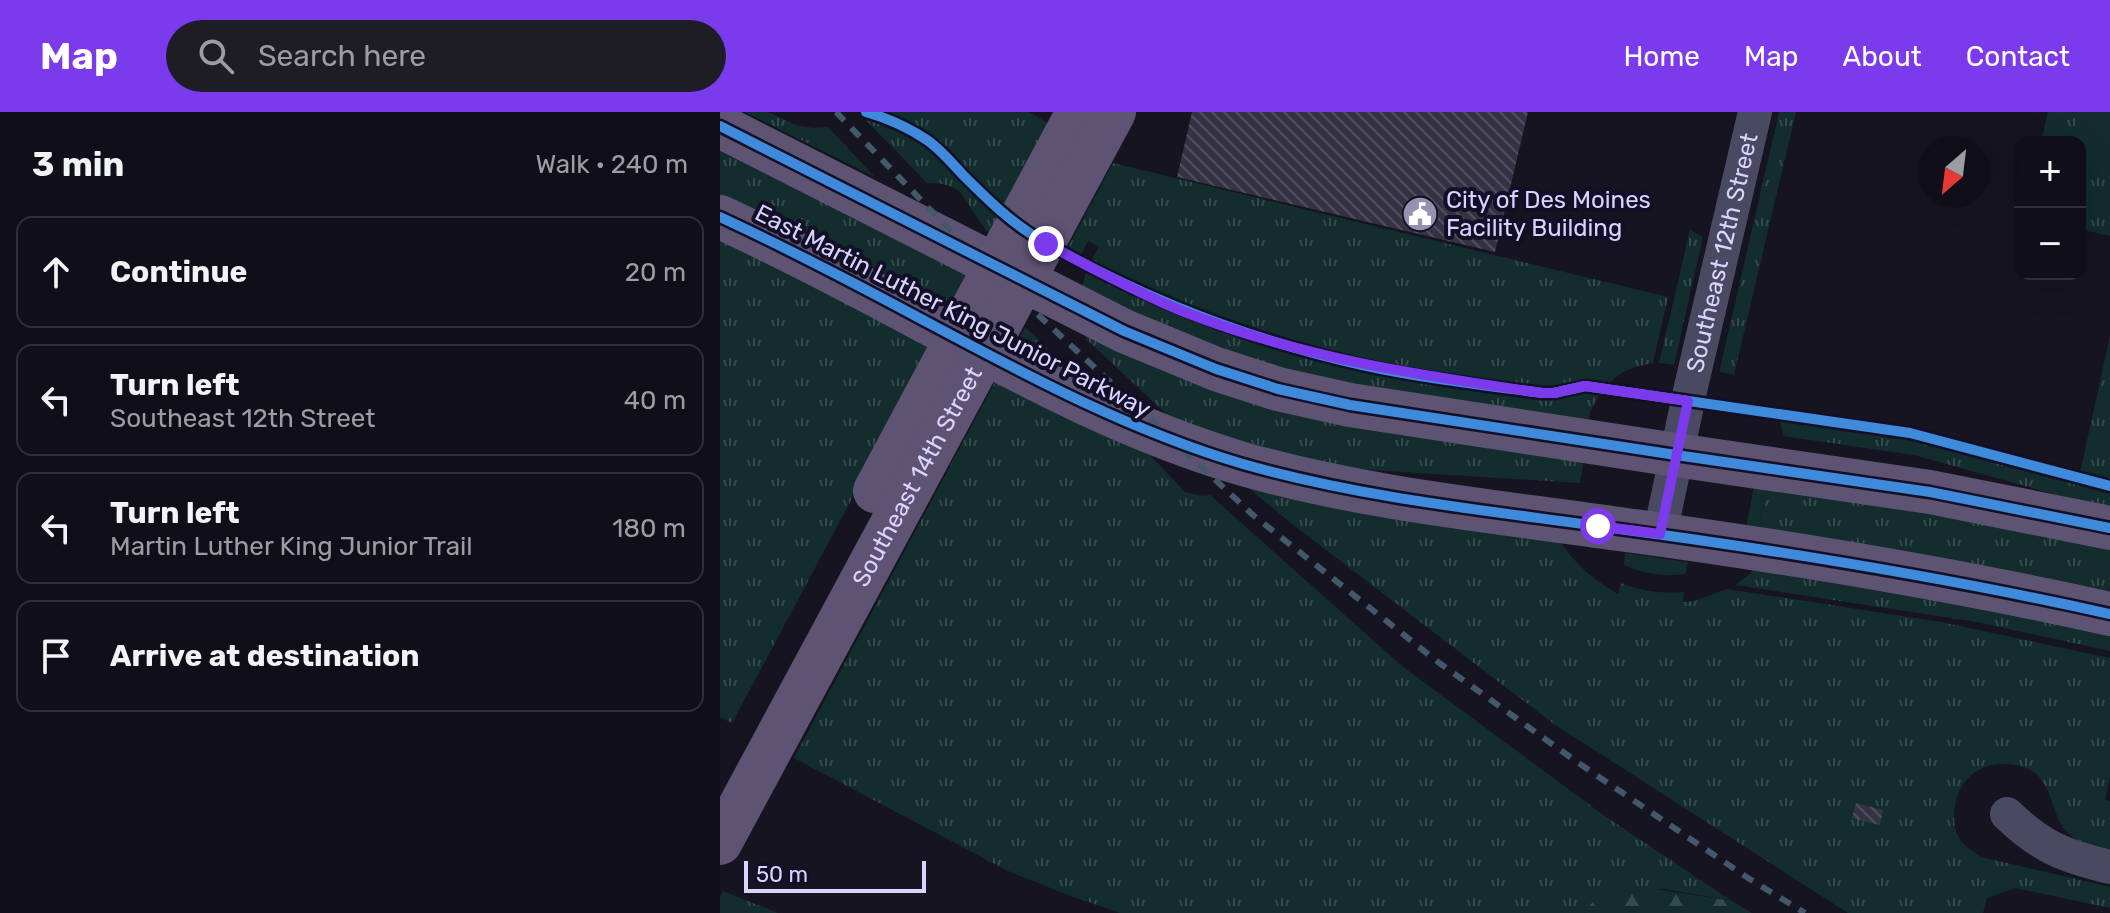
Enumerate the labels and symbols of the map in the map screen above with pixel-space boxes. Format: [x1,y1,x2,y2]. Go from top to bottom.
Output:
street label: Southeast 12th Street [1681,130,1764,375]
north arrow [1918,136,1990,208]
place label: City of Des Moines Facility Building [1446,186,1651,242]
public building icon: City of Des Moines Facility Building [1401,195,1439,233]
street label: East Martin Luther King Junior Parkway [751,199,1155,423]
route end [1028,226,1064,262]
street label: Southeast 14th Street [847,362,988,592]
route start [1580,508,1616,544]
scale bar [744,857,926,893]

